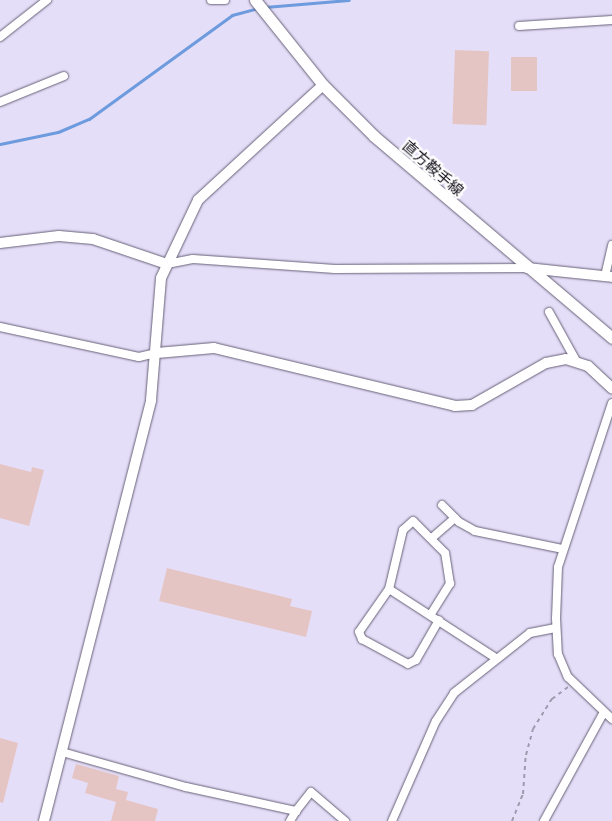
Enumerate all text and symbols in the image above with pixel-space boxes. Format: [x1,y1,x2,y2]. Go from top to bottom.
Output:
street label: 直方鞍手線 [399,137,467,199]

